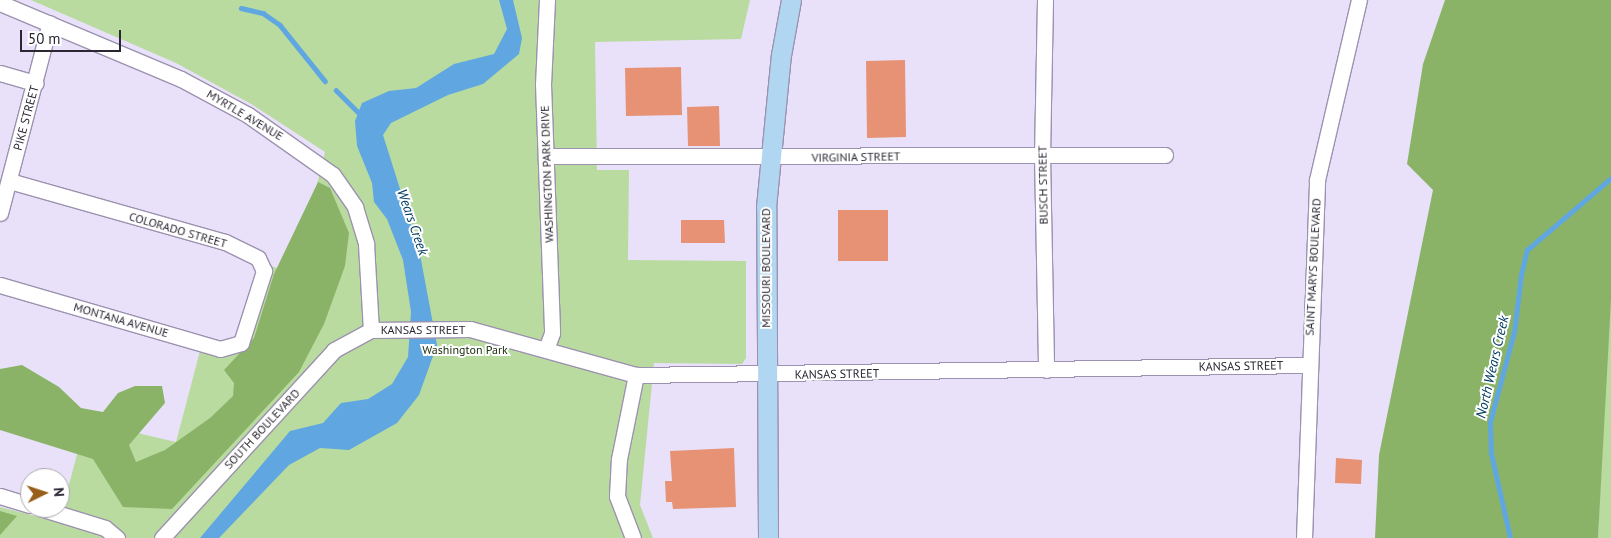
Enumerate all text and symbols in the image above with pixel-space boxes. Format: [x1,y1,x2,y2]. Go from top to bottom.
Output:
scale bar [22,20,124,52]
text: 50 m [28,29,61,48]
street label: PIKE STREET [10,84,42,152]
street label: MYRTLE AVENUE [204,86,286,144]
street label: WASHINGTON PARK DRIVE [537,105,557,243]
street label: BUSCH STREET [1035,145,1051,225]
street label: VIRGINIA STREET [811,149,901,165]
water label: Wears Creek [394,187,432,257]
street label: SAINT MARYS BOULEVARD [1302,198,1324,336]
street label: MISSOURI BOULEVARD [759,208,773,328]
street label: COLORADO STREET [127,209,229,251]
street label: MONTANA AVENUE [71,299,171,341]
water label: North Wears Creek [1472,314,1512,420]
street label: KANSAS STREET [381,323,465,337]
park label: Washington Park [422,343,508,357]
street label: KANSAS STREET [1199,358,1283,374]
street label: KANSAS STREET [795,366,879,382]
street label: SOUTH BOULEVARD [221,386,303,472]
north arrow [20,468,70,518]
text: N [50,487,68,497]

